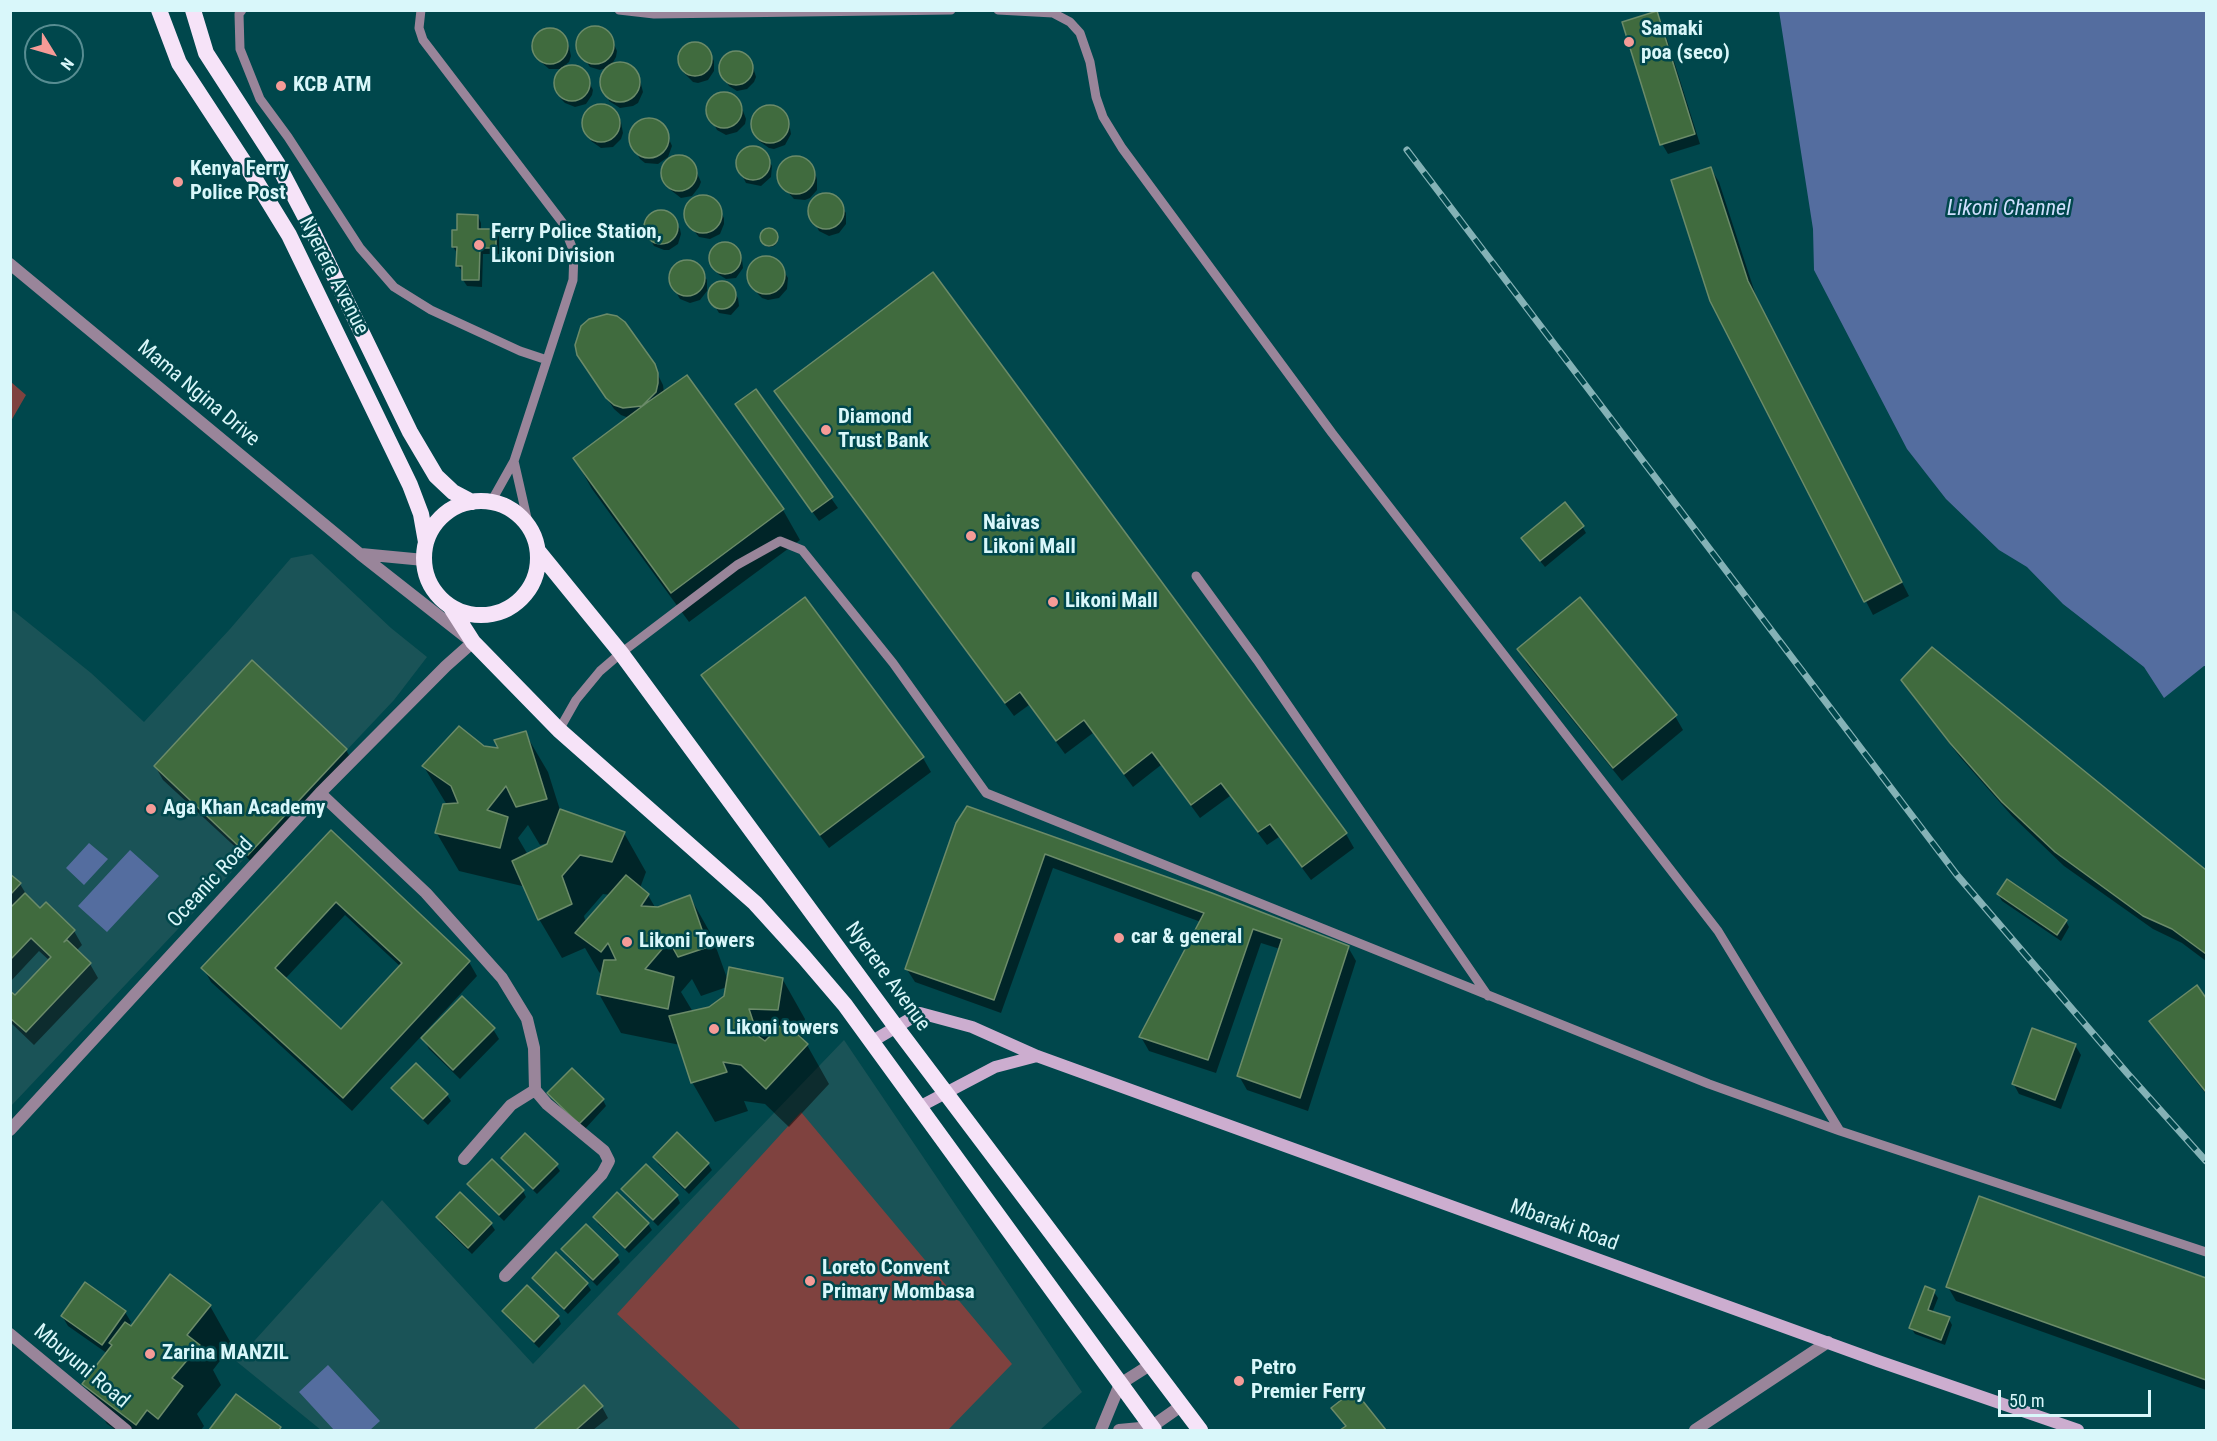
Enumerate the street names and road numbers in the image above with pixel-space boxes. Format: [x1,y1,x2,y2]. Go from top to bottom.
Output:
street label: Nyerere Avenue [293,213,373,339]
street label: Mama Ngina Drive [132,336,264,452]
street label: Oceanic Road [163,833,259,933]
street label: Nyerere Avenue [839,917,935,1037]
street label: Mbaraki Road [1506,1195,1622,1257]
street label: Mbuyuni Road [28,1320,134,1414]

